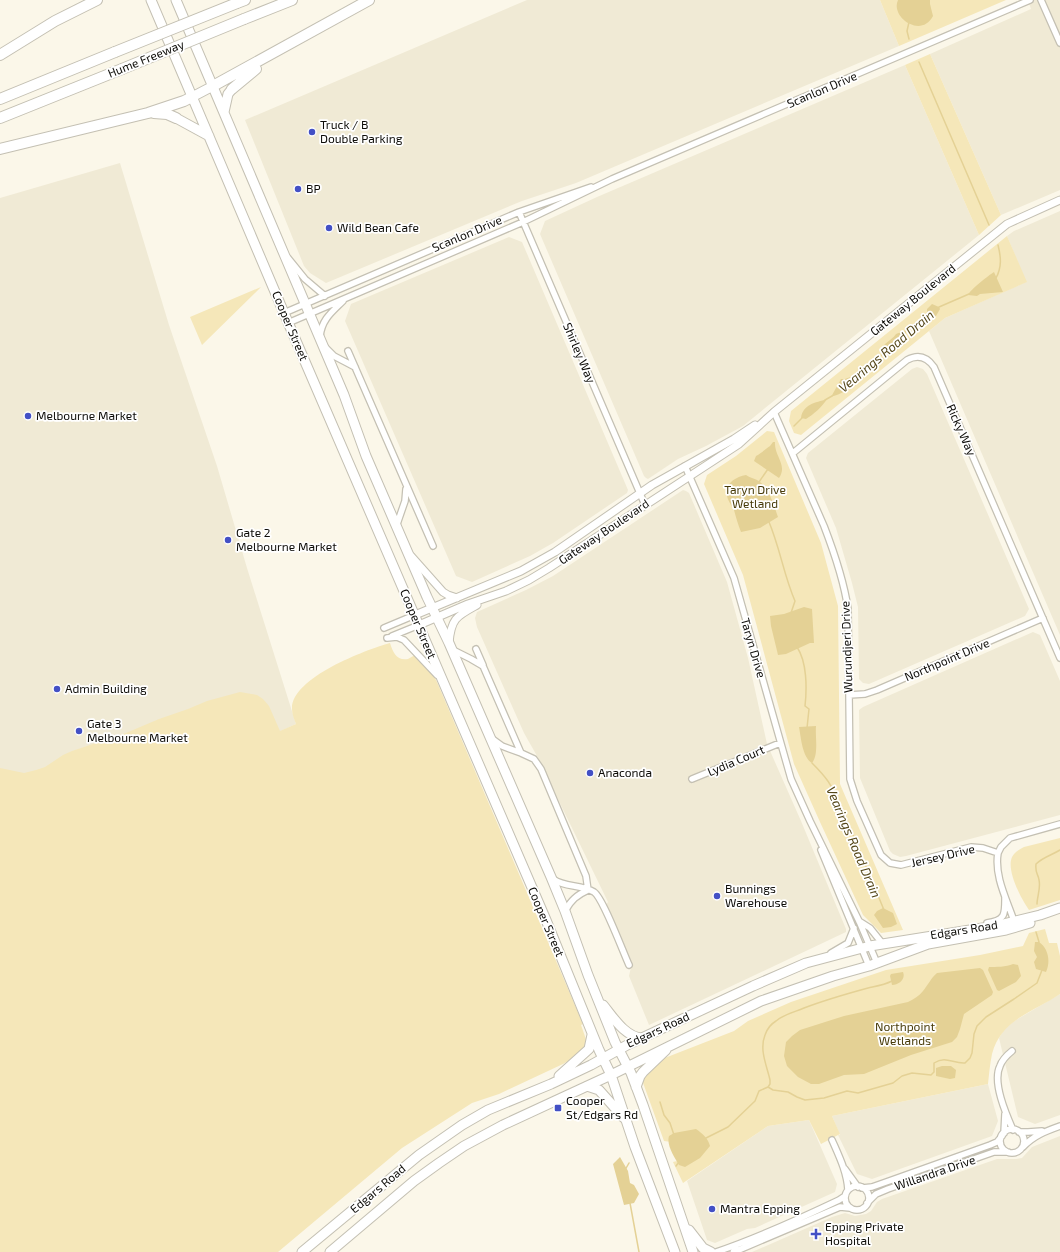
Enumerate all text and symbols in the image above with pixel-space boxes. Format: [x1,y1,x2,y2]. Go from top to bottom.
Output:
street label: Hume Freeway [105,36,186,80]
street label: Scanlon Drive [784,68,859,110]
place label: Truck / B Double Parking [320,117,403,145]
marker: Truck / B Double Parking [307,127,317,137]
place label: BP [306,181,321,195]
marker: BP [293,184,303,194]
street label: Scanlon Drive [429,212,504,254]
place label: Wild Bean Cafe [337,220,419,234]
marker: Wild Bean Cafe [324,223,334,233]
street label: Gateway Boulevard [867,260,958,338]
street label: Cooper Street [270,289,312,363]
water label: Vearings Road Drain [835,306,937,396]
street label: Shirley Way [561,320,599,386]
street label: Ricky Way [944,402,980,458]
place label: Melbourne Market [36,408,137,422]
marker: Melbourne Market [23,411,33,421]
park label: Taryn Drive Wetland [724,482,786,510]
street label: Gateway Boulevard [556,496,651,567]
place label: Gate 2 Melbourne Market [236,525,337,553]
marker: Gate 2 Melbourne Market [223,535,233,545]
street label: Cooper Street [398,587,440,661]
street label: Wurundjeri Drive [837,601,856,693]
street label: Taryn Drive [739,616,769,679]
street label: Northpoint Drive [902,635,991,683]
place label: Admin Building [65,681,147,695]
marker: Admin Building [52,684,62,694]
place label: Gate 3 Melbourne Market [87,716,188,744]
marker: Gate 3 Melbourne Market [74,726,84,736]
street label: Lydia Court [705,742,767,778]
place label: Anaconda [598,765,652,779]
marker: Anaconda [585,768,595,778]
water label: Vearings Road Drain [823,784,885,900]
street label: Jersey Drive [909,841,976,869]
place label: Bunnings Warehouse [725,881,787,909]
street label: Cooper Street [526,885,568,959]
marker: Bunnings Warehouse [712,891,722,901]
street label: Edgars Road [929,917,999,941]
street label: Edgars Road [624,1008,691,1050]
park label: Northpoint Wetlands [875,1019,935,1047]
place label: Cooper St/Edgars Rd [566,1093,638,1121]
marker: Cooper St/Edgars Rd [553,1103,563,1113]
street label: Willandra Drive [892,1152,977,1192]
street label: Edgars Road [347,1161,408,1215]
place label: Mantra Epping [720,1201,800,1215]
marker: Mantra Epping [707,1204,717,1214]
place label: Epping Private Hospital [825,1219,904,1247]
marker: Epping Private Hospital [810,1228,822,1240]

